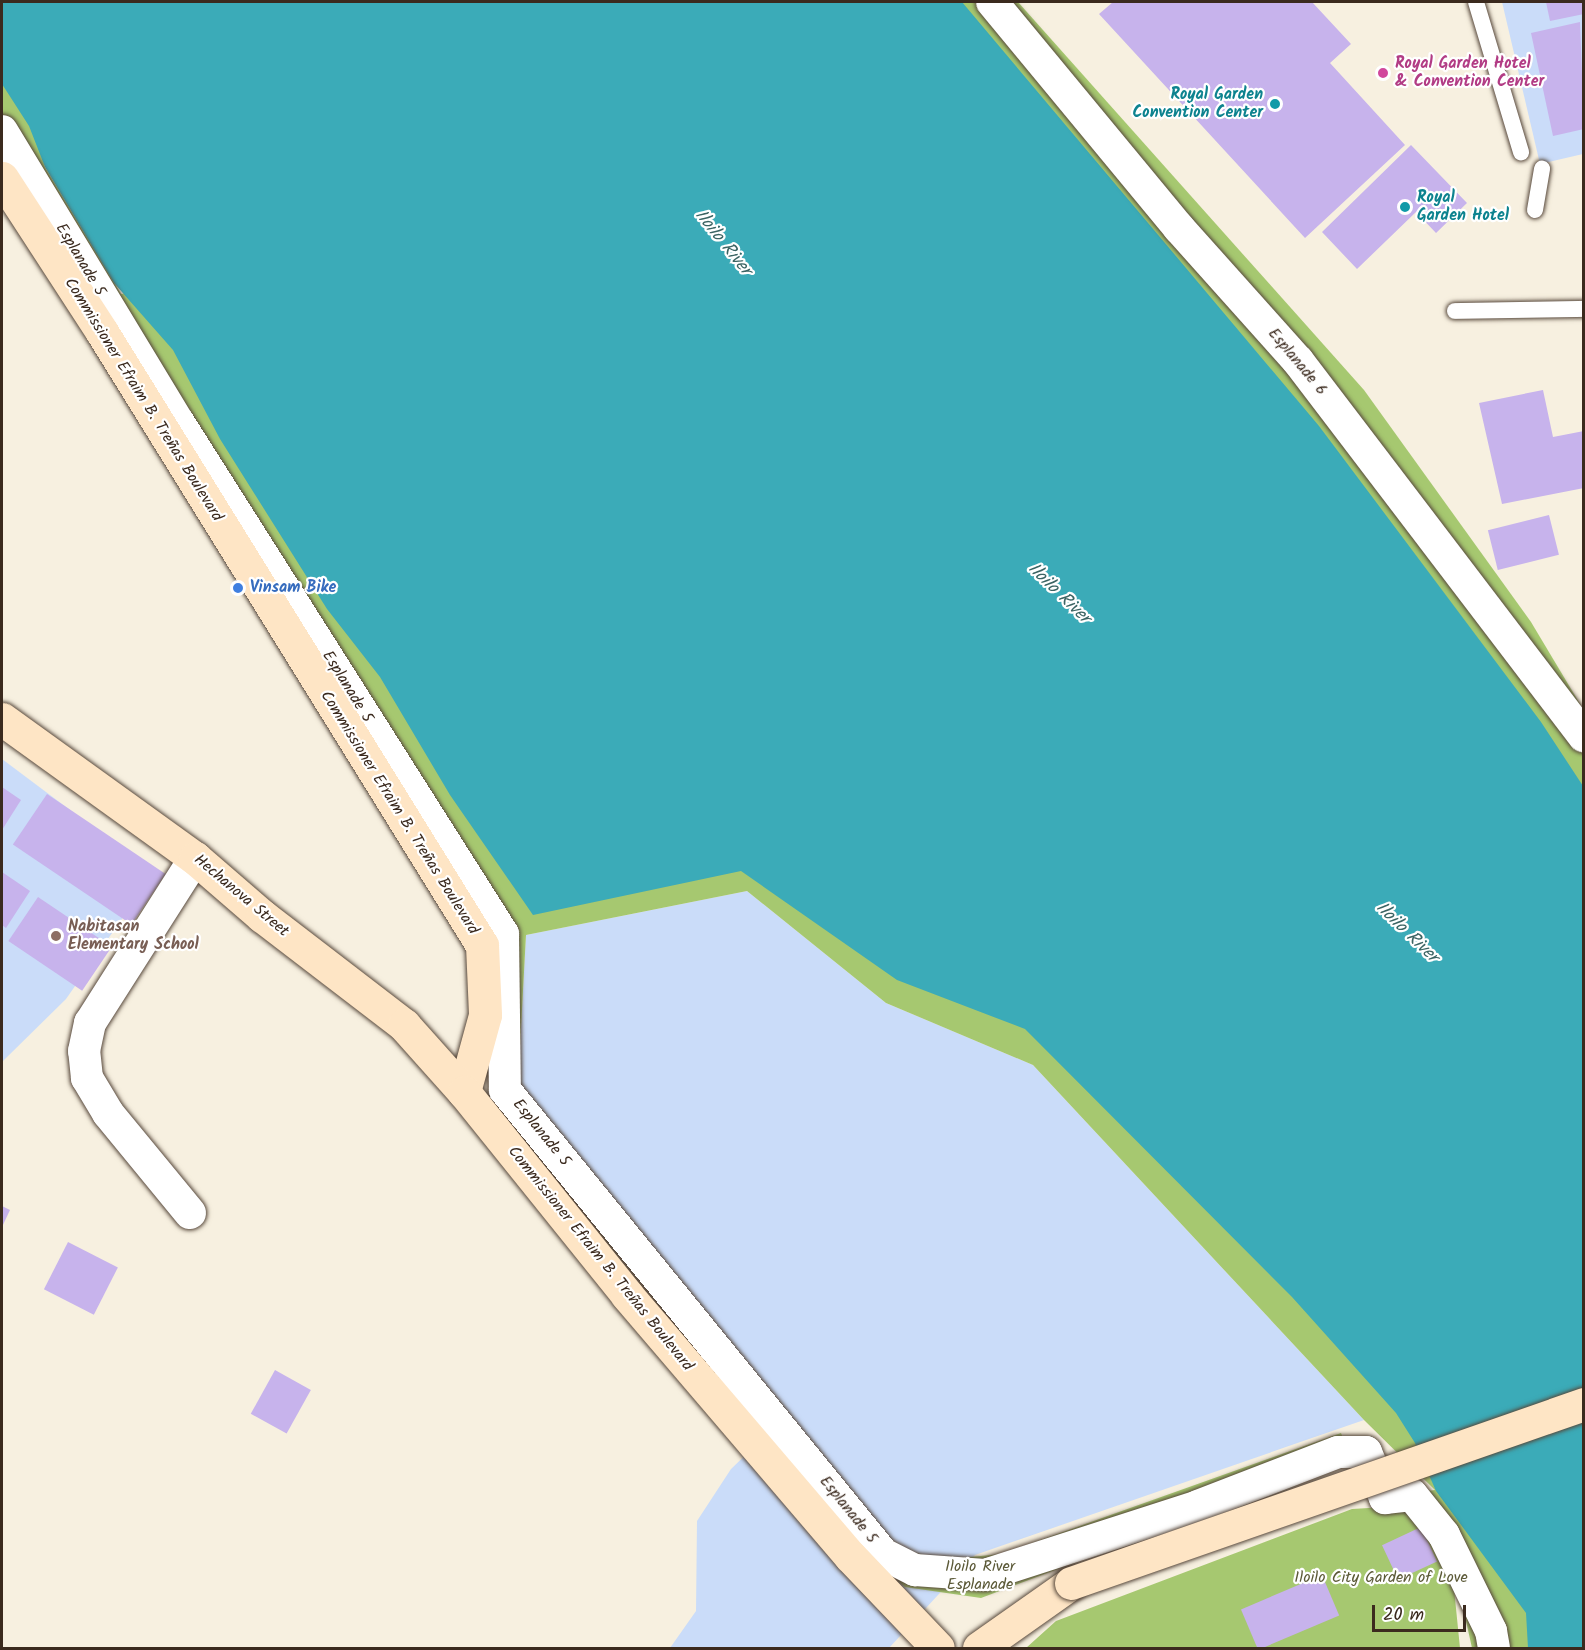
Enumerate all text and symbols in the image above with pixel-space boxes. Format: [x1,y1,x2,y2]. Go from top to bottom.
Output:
place label: Royal Garden Hotel & Convention Center [1395,54,1544,92]
marker: Royal Garden Hotel & Convention Center [1376,66,1390,80]
place label: Royal Garden Convention Center [1132,85,1263,123]
marker: Royal Garden Convention Center [1268,97,1282,111]
place label: Royal Garden Hotel [1417,188,1509,226]
marker: Royal Garden Hotel [1398,200,1412,214]
water label: Iloilo River [689,206,755,280]
street label: Esplanade 5 [51,220,109,300]
street label: Commissioner Efraim B. Treñas Boulevard [60,275,226,525]
street label: Esplanade 6 [1263,325,1331,399]
water label: Iloilo River [1022,559,1094,629]
place label: Vinsam Bike [250,578,336,598]
marker: Vinsam Bike [231,581,245,595]
street label: Esplanade 5 [317,647,377,727]
street label: Commissioner Efraim B. Treñas Boulevard [316,688,482,938]
street label: Hechanova Street [190,851,292,941]
water label: Iloilo River [1370,898,1442,968]
place label: Nabitasan Elementary School [68,917,199,955]
marker: Nabitasan Elementary School [49,929,63,943]
street label: Esplanade 5 [508,1095,574,1171]
street label: Commissioner Efraim B. Treñas Boulevard [503,1143,697,1375]
street label: Esplanade 5 [815,1472,881,1548]
park label: Iloilo River Esplanade [945,1557,1015,1595]
park label: Iloilo City Garden of Love [1294,1568,1468,1588]
scale bar [1375,1593,1470,1631]
text: 20 m [1383,1601,1424,1630]

